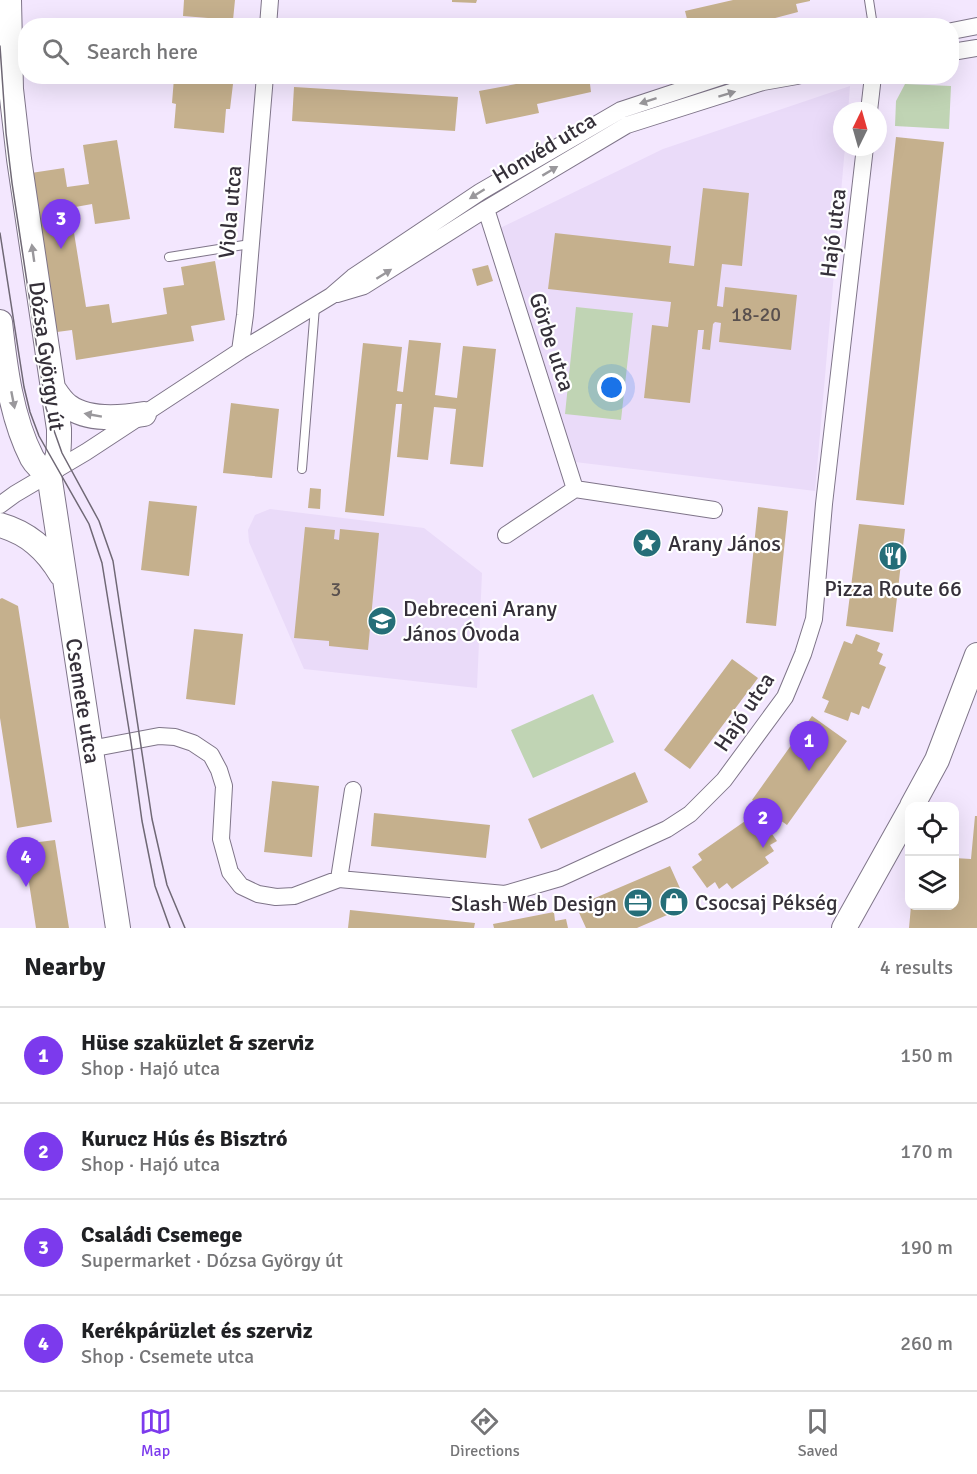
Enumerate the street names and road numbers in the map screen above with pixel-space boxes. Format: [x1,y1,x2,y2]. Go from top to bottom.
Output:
street label: Honvéd utca [487,106,601,190]
street label: Viola utca [212,164,248,260]
street label: Hajó utca [814,187,852,279]
street label: Dózsa György út [23,280,71,433]
street label: Görbe utca [523,289,581,395]
street label: Csemete utca [60,636,106,766]
street label: Hajó utca [708,667,780,757]

